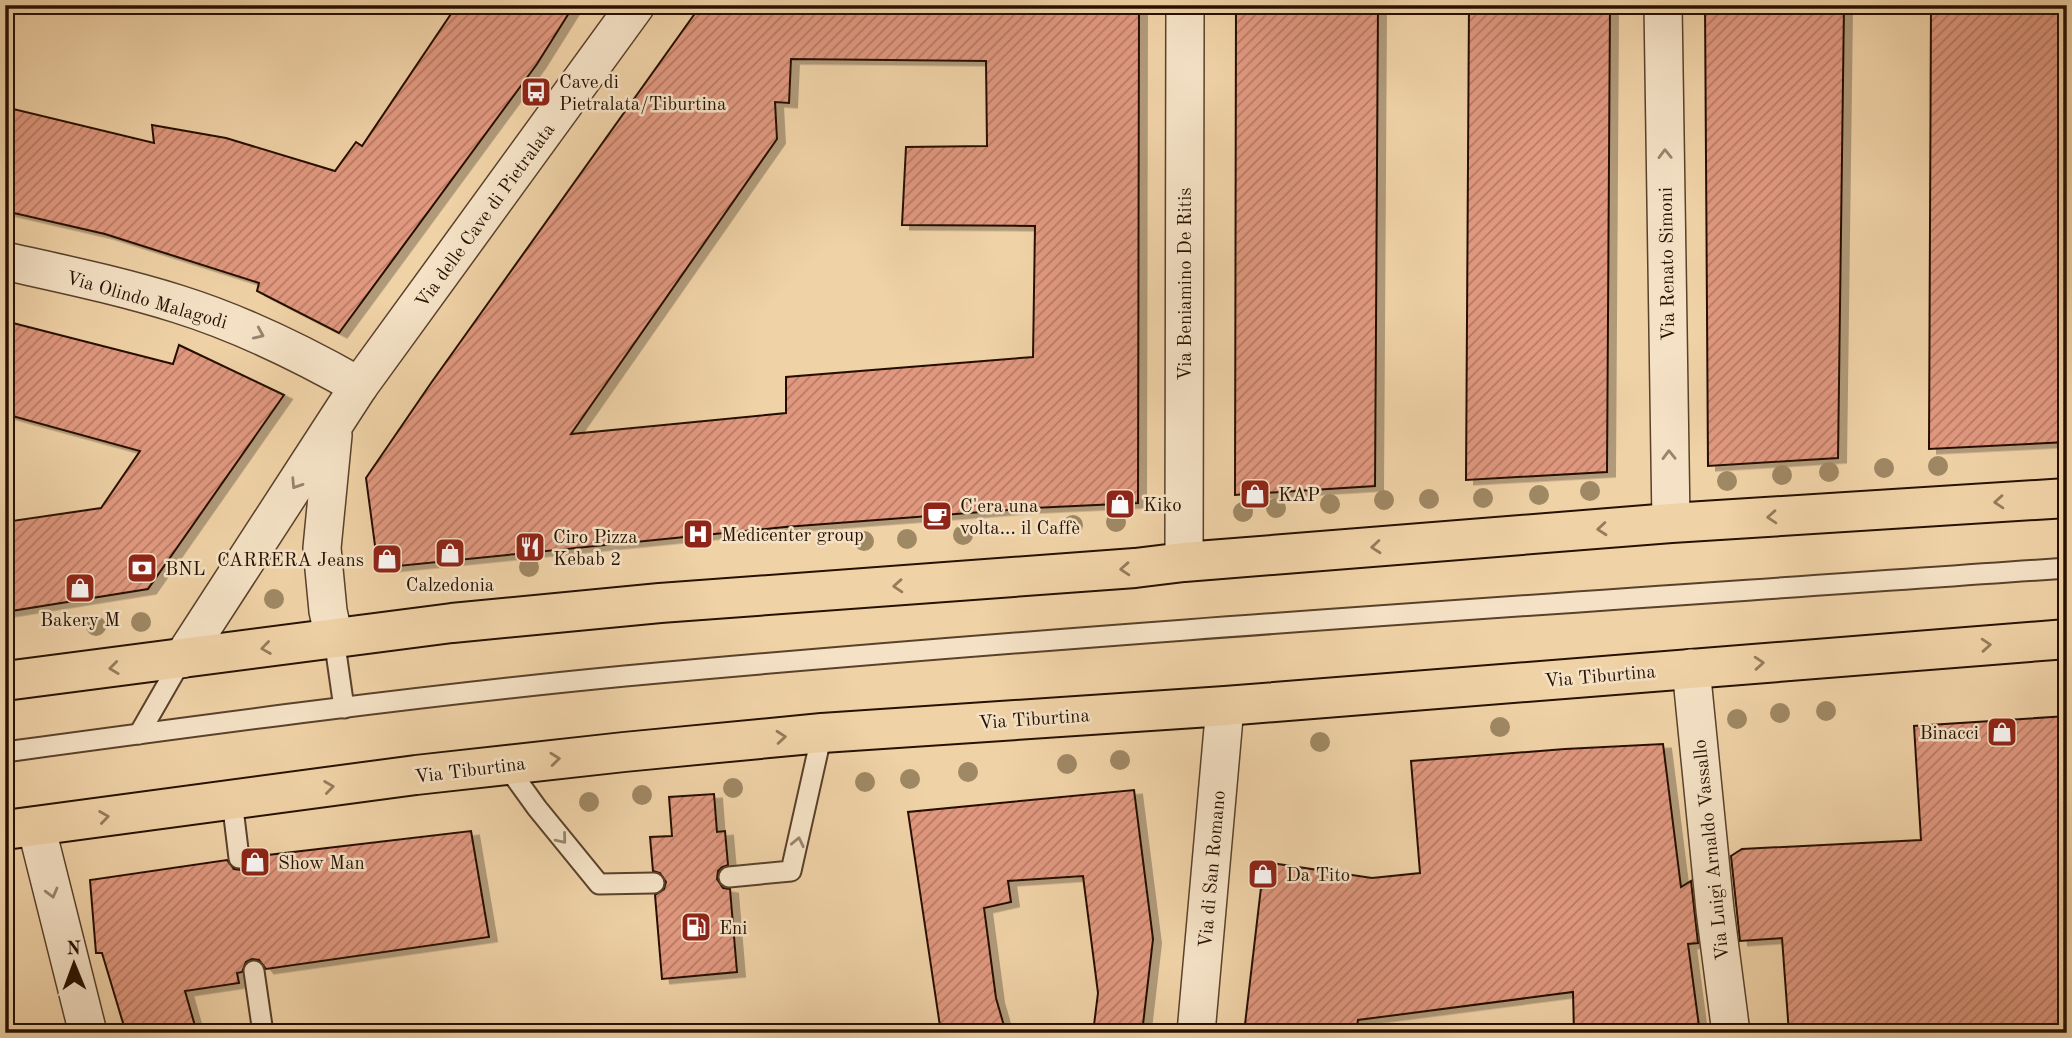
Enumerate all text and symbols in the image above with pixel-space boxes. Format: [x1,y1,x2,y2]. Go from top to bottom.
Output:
place label: Cave di Pietralata/Tiburtina [559,74,727,115]
bus stop icon: Cave di Pietralata/Tiburtina [519,75,553,109]
street label: Via delle Cave di Pietralata [413,120,560,312]
one-way arrow [1657,148,1672,159]
street label: Via Beniamino De Ritis [1177,187,1196,381]
street label: Via Renato Simoni [1658,187,1679,341]
street label: Via Olindo Malagodi [64,269,229,334]
one-way arrow [252,326,264,340]
one-way arrow [1661,449,1677,460]
one-way arrow [292,476,305,489]
shop icon: KAP [1238,477,1272,511]
shop icon: Kiko [1103,487,1137,521]
place label: KAP [1278,487,1320,506]
one-way arrow [1993,495,2004,510]
place label: Kiko [1143,497,1182,516]
place label: C'era una volta... il Caffè [960,498,1080,539]
cafe icon: C'era una volta... il Caffè [920,499,954,533]
one-way arrow [1766,509,1777,524]
hospital icon: Medicenter group [681,517,715,551]
one-way arrow [1597,521,1608,536]
place label: Medicenter group [721,527,864,546]
place label: Ciro Pizza Kebab 2 [553,529,638,570]
restaurant icon: Ciro Pizza Kebab 2 [513,530,547,564]
shop icon: Calzedonia [433,536,467,570]
one-way arrow [1370,539,1381,554]
shop icon: CARRERA Jeans [370,542,404,576]
bank icon: BNL [125,551,159,585]
place label: CARRERA Jeans [217,552,364,571]
place label: BNL [165,561,205,580]
one-way arrow [1119,561,1130,576]
shop icon: Bakery M [63,571,97,605]
place label: Calzedonia [406,577,495,596]
one-way arrow [892,578,903,593]
place label: Bakery M [40,612,120,631]
one-way arrow [1981,638,1992,653]
one-way arrow [260,640,272,655]
one-way arrow [1754,655,1765,670]
one-way arrow [108,660,120,675]
street label: Via Tiburtina [1544,663,1657,692]
street label: Via Tiburtina [978,707,1091,734]
shop icon: Binacci [1985,715,2019,749]
place label: Binacci [1919,725,1979,744]
one-way arrow [776,730,787,745]
street label: Via Luigi Arnaldo Vassallo [1691,738,1734,961]
one-way arrow [549,752,561,767]
street label: Via Tiburtina [414,755,527,788]
one-way arrow [323,780,335,795]
street label: Via di San Romano [1197,790,1230,949]
one-way arrow [98,810,110,825]
one-way arrow [554,830,566,843]
one-way arrow [790,836,804,848]
shop icon: Show Man [238,845,272,879]
place label: Show Man [278,855,365,874]
shop icon: Da Tito [1246,857,1280,891]
place label: Da Tito [1286,867,1350,886]
one-way arrow [44,887,58,899]
fuel station icon: Eni [679,910,713,944]
place label: Eni [719,920,748,939]
north arrow [38,930,108,1000]
text: N [66,940,82,959]

